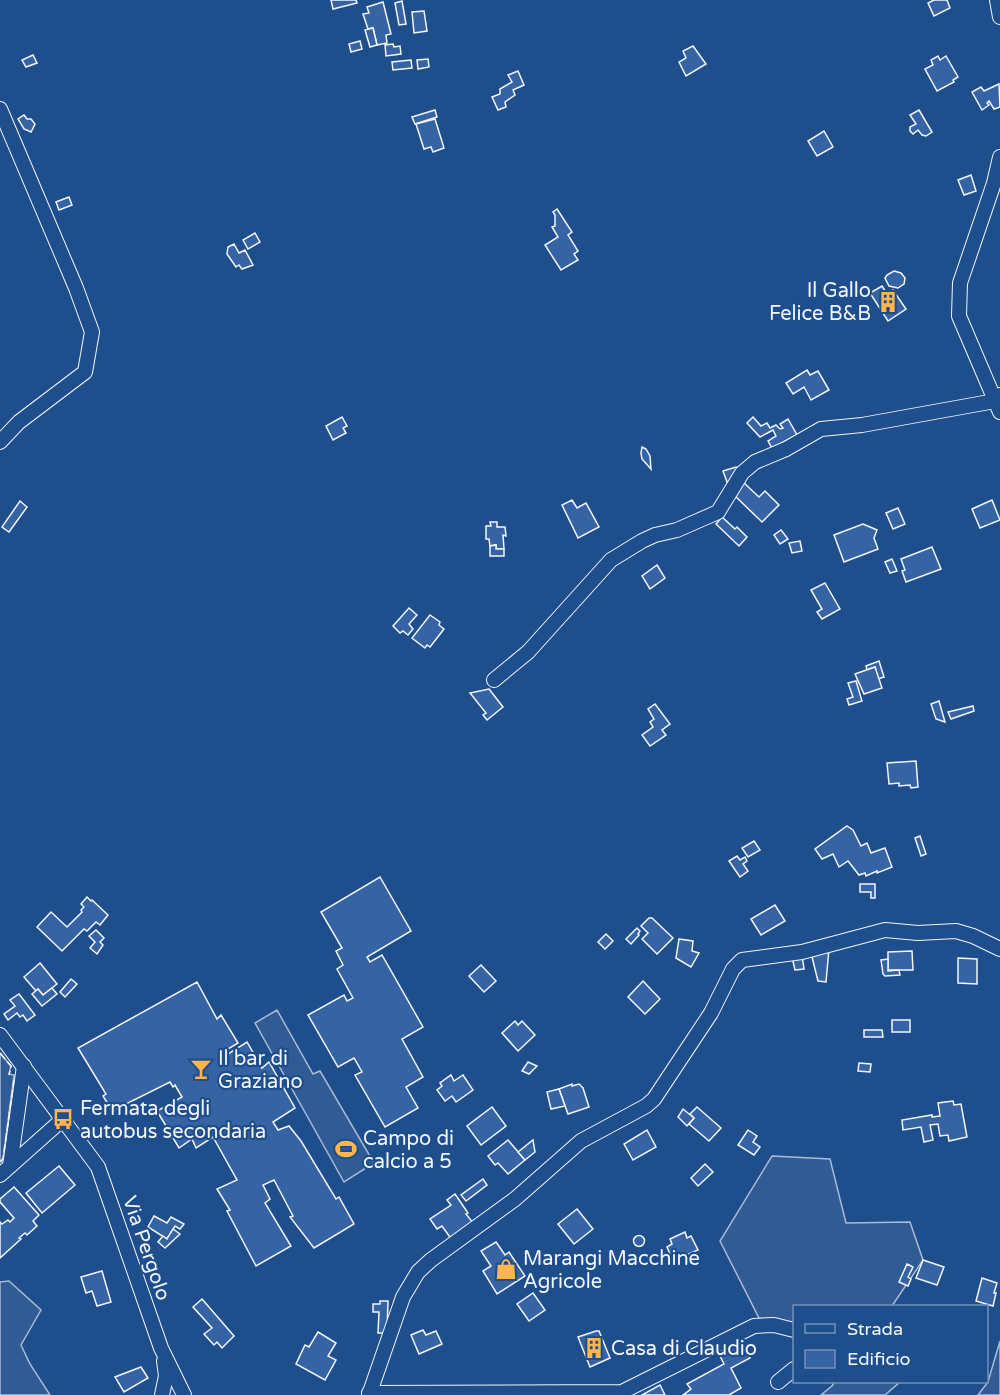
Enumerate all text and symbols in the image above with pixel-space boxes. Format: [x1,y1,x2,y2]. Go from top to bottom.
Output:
place label: Il Gallo Felice B&B [769,279,871,326]
building icon: Il Gallo Felice B&B [876,290,900,314]
place label: Il bar di Graziano [218,1047,303,1094]
bar icon: Il bar di Graziano [189,1057,213,1081]
place label: Fermata degli autobus secondaria [80,1097,266,1144]
bus stop icon: Fermata degli autobus secondaria [51,1107,75,1131]
place label: Campo di calcio a 5 [363,1127,454,1174]
sports icon: Campo di calcio a 5 [334,1137,358,1161]
street label: Via Pergolo [117,1193,175,1304]
place label: Marangi Macchine Agricole [523,1247,700,1294]
shop icon: Marangi Macchine Agricole [494,1257,518,1281]
legend [793,1305,988,1383]
text: Strada [847,1318,903,1340]
building icon: Casa di Claudio [582,1336,606,1360]
place label: Casa di Claudio [611,1337,757,1361]
text: Edificio [847,1348,911,1370]

